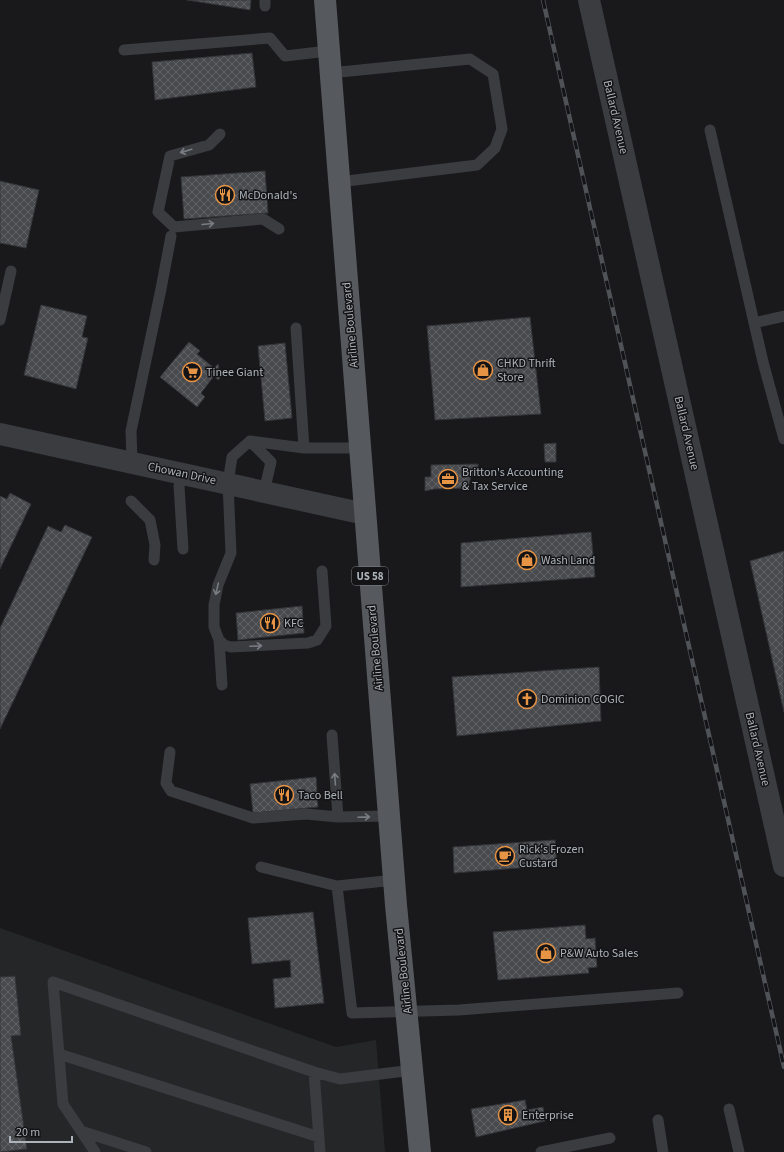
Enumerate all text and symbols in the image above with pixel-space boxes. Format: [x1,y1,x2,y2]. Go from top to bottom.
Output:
street label: Ballard Avenue [599,78,632,156]
one-way arrow [180,148,193,155]
restaurant icon: McDonald's [214,184,236,206]
place label: McDonald's [239,187,297,204]
one-way arrow [201,220,214,227]
street label: Airline Boulevard [338,281,363,368]
place label: CHKD Thrift Store [497,355,556,386]
shop icon: CHKD Thrift Store [472,359,494,381]
supermarket icon: Tinee Giant [181,361,203,383]
place label: Tinee Giant [206,364,263,381]
street label: Ballard Avenue [670,394,703,472]
street label: Chowan Drive [146,458,218,489]
place label: Britton's Accounting & Tax Service [462,464,563,495]
office icon: Britton's Accounting & Tax Service [437,468,459,490]
shop icon: Wash Land [516,549,538,571]
place label: Wash Land [541,552,595,569]
road number: US 58 [352,567,388,585]
one-way arrow [213,583,220,596]
street label: Airline Boulevard [363,604,388,691]
restaurant icon: KFC [259,612,281,634]
place label: KFC [284,615,304,632]
one-way arrow [249,642,262,649]
church icon: Dominion COGIC [516,688,538,710]
place label: Dominion COGIC [541,691,625,708]
street label: Ballard Avenue [741,710,774,788]
one-way arrow [331,773,339,786]
restaurant icon: Taco Bell [273,784,295,806]
place label: Taco Bell [298,787,343,804]
one-way arrow [357,813,370,820]
place label: Rick's Frozen Custard [519,841,584,872]
cafe icon: Rick's Frozen Custard [494,845,516,867]
street label: Airline Boulevard [391,927,416,1015]
shop icon: P&W Auto Sales [535,942,557,964]
place label: P&W Auto Sales [560,945,638,962]
building icon: Enterprise [497,1104,519,1126]
place label: Enterprise [522,1107,574,1124]
scale bar [10,1118,72,1144]
text: 20 m [16,1124,40,1141]

